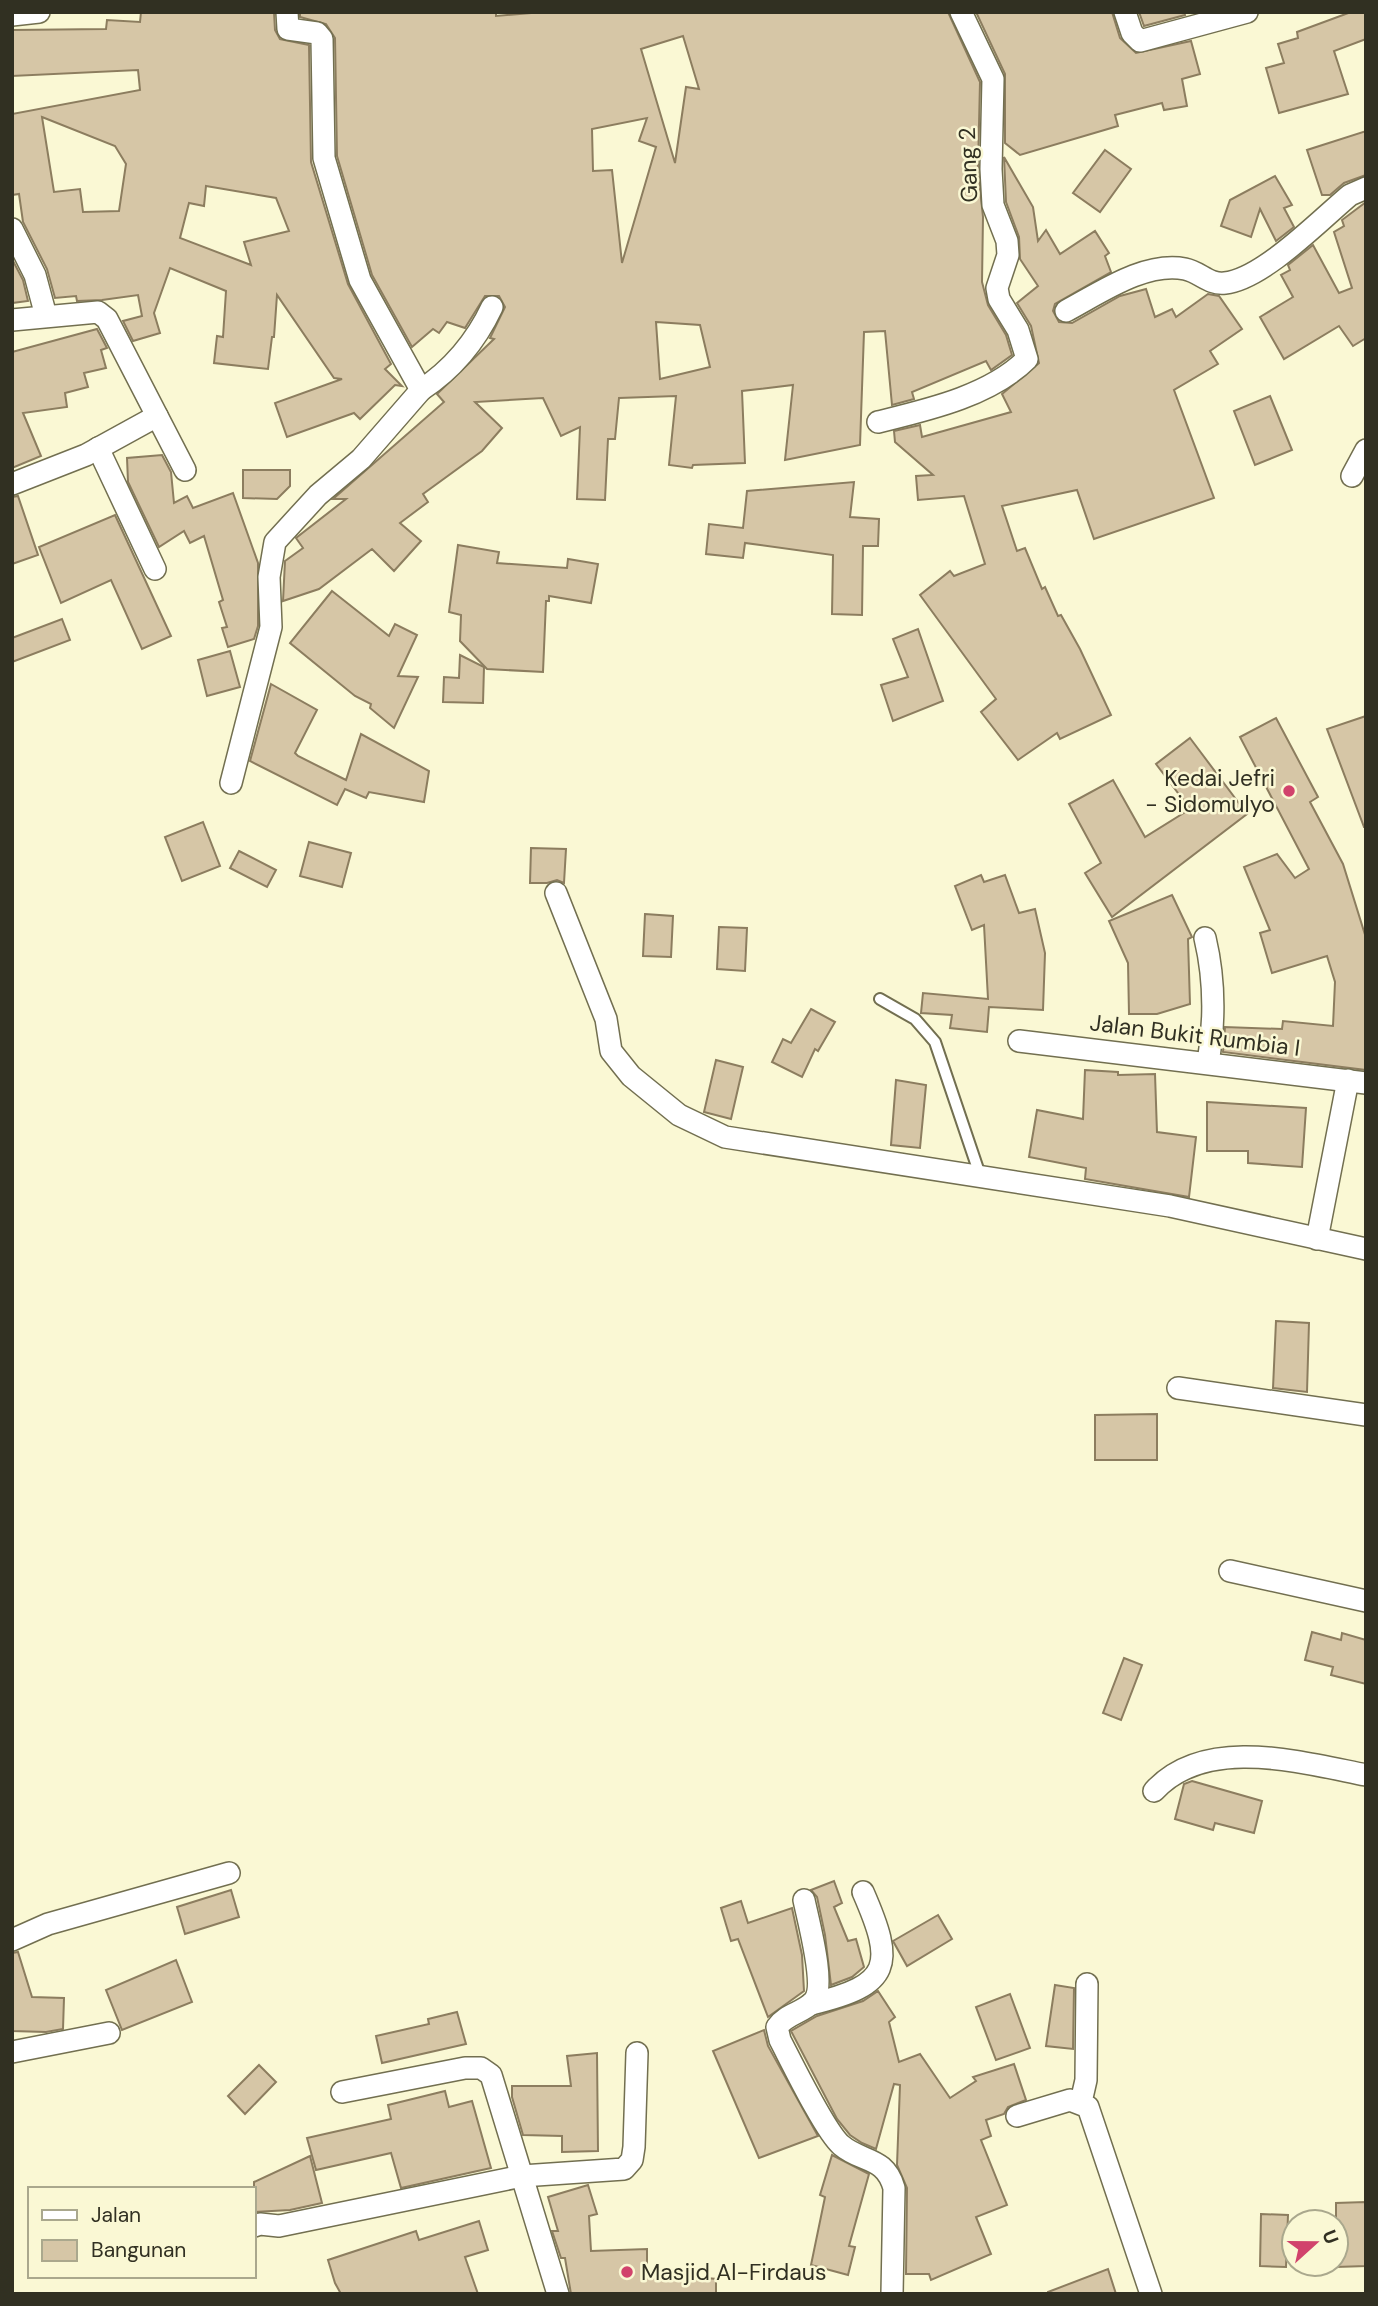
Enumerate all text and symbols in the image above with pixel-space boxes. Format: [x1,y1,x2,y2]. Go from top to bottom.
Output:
street label: Gang 2 [952,127,984,203]
place label: Kedai Jefri - Sidomulyo [1145,763,1275,819]
marker: Kedai Jefri - Sidomulyo [1281,783,1297,799]
street label: Jalan Bukit Rumbia I [1088,1007,1302,1063]
legend [28,2187,256,2278]
text: Jalan [91,2201,141,2229]
north arrow [1280,2208,1350,2278]
text: U [1316,2227,1344,2248]
text: Bangunan [91,2236,186,2264]
place label: Masjid Al-Firdaus [641,2257,826,2287]
marker: Masjid Al-Firdaus [619,2264,635,2280]

